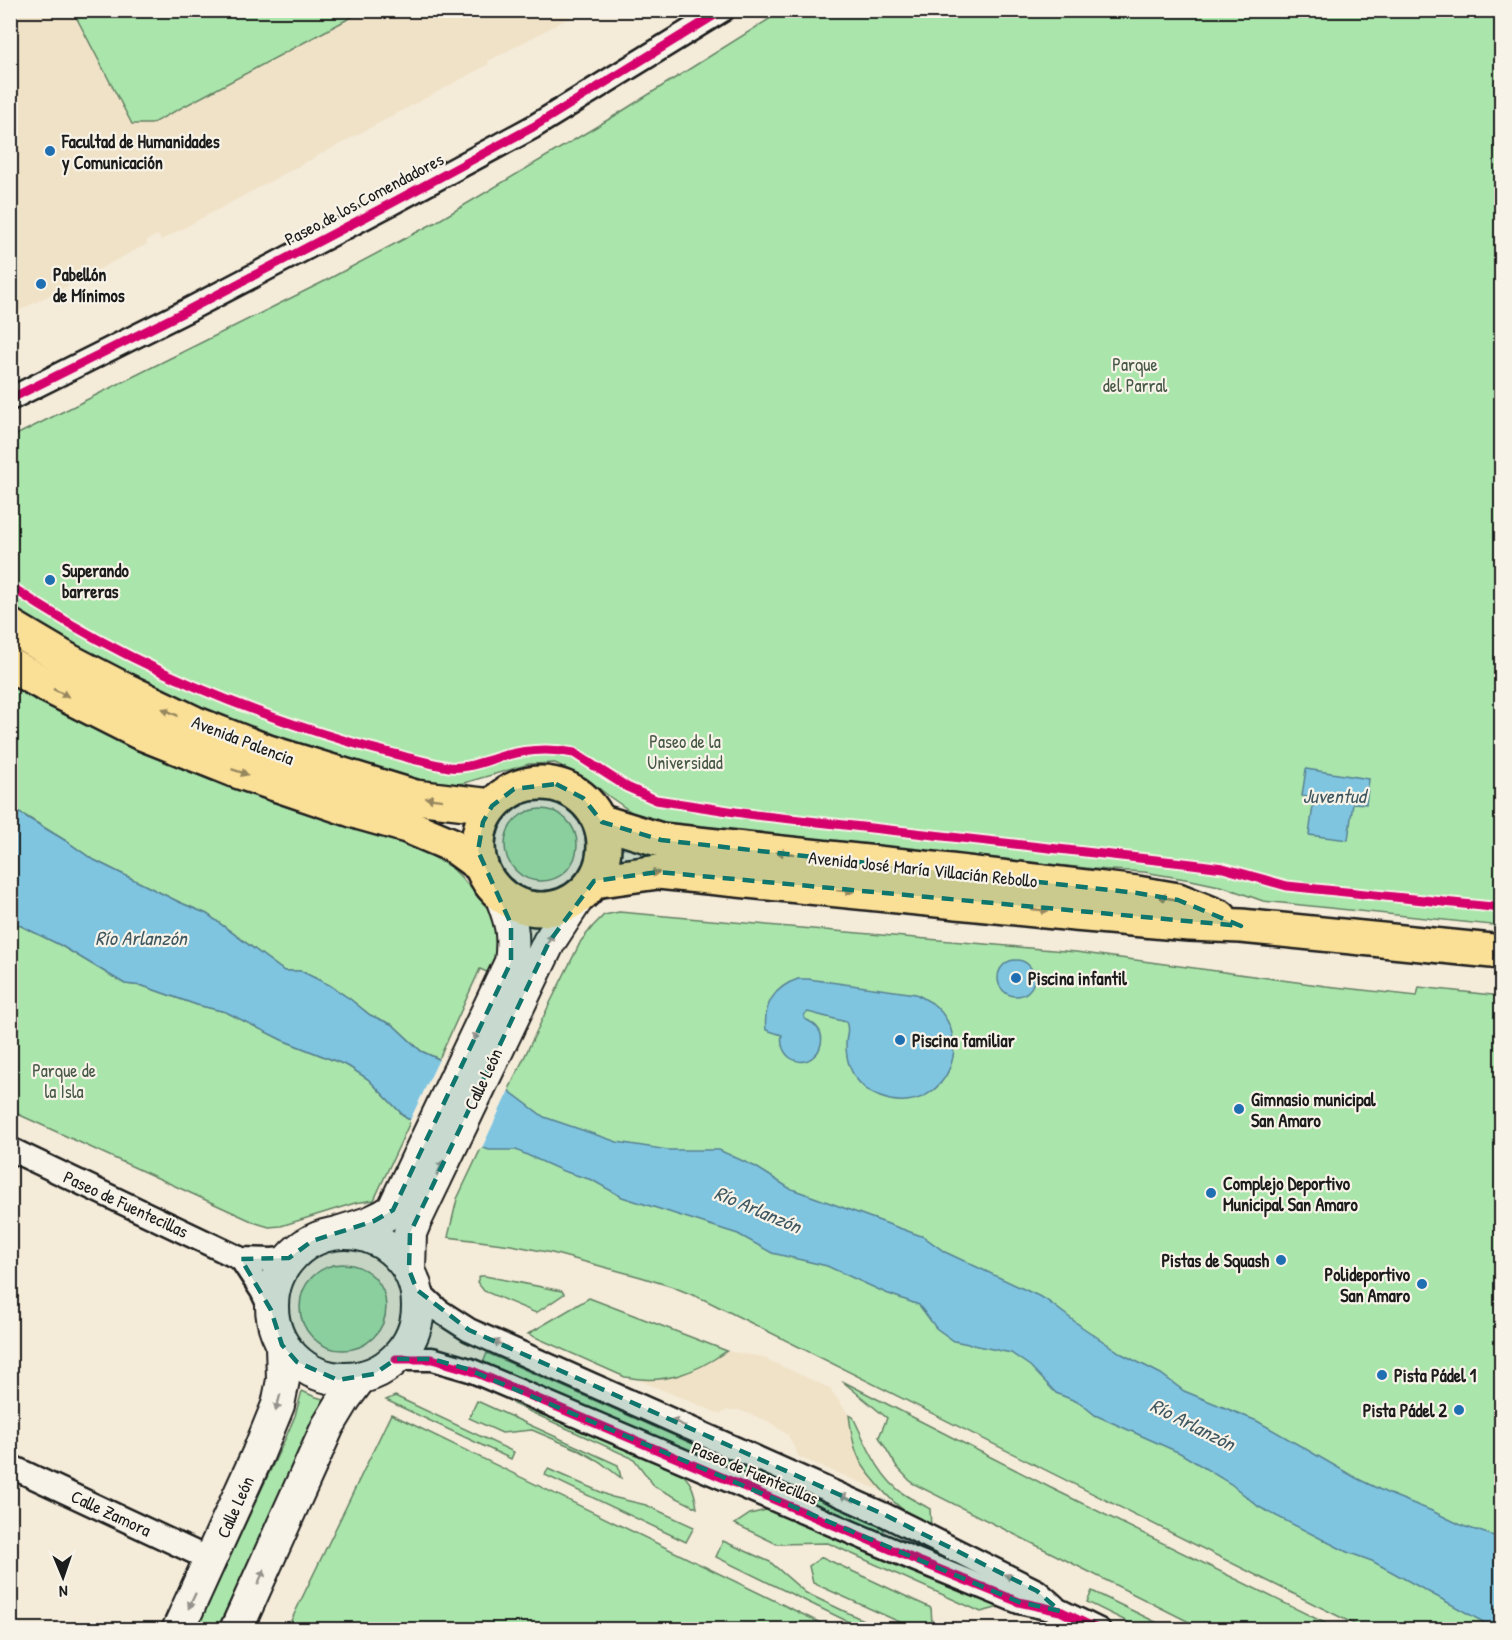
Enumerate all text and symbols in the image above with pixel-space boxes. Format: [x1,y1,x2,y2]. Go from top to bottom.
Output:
place label: Facultad de Humanidades y Comunicación [61,129,220,176]
marker: Facultad de Humanidades y Comunicación [43,144,57,158]
street label: Paseo de los Comendadores [280,146,448,252]
place label: Pabellón de Mínimos [53,262,125,308]
marker: Pabellón de Mínimos [34,277,48,291]
park label: Parque del Parral [1103,352,1167,398]
place label: Superando barreras [62,558,129,604]
marker: Superando barreras [43,573,57,587]
one-way arrow [53,689,70,698]
one-way arrow [161,707,178,716]
street label: Avenida Palencia [188,709,298,771]
park label: Paseo de la Universidad [647,729,723,775]
one-way arrow [231,768,249,778]
water label: Juventud [1302,782,1369,809]
one-way arrow [424,795,443,804]
street label: Avenida José María Villacián Rebollo [807,845,1039,893]
one-way arrow [776,848,795,858]
one-way arrow [642,868,661,878]
one-way arrow [836,886,855,896]
one-way arrow [1157,893,1176,902]
one-way arrow [1030,905,1049,915]
water label: Río Arlanzón [95,924,189,951]
one-way arrow [544,933,554,950]
place label: Piscina infantil [1028,966,1128,991]
marker: Piscina infantil [1009,971,1023,985]
one-way arrow [472,1025,482,1042]
place label: Piscina familiar [912,1028,1015,1053]
marker: Piscina familiar [893,1033,907,1047]
street label: Calle León [458,1044,508,1114]
park label: Parque de la Isla [32,1058,96,1104]
place label: Gimnasio municipal San Amaro [1251,1087,1377,1133]
marker: Gimnasio municipal San Amaro [1232,1102,1246,1116]
one-way arrow [436,1159,445,1176]
street label: Paseo de Fuentecillas [60,1164,192,1244]
place label: Complejo Deportivo Municipal San Amaro [1223,1171,1358,1218]
water label: Río Arlanzón [711,1179,807,1240]
marker: Complejo Deportivo Municipal San Amaro [1204,1186,1218,1200]
place label: Pistas de Squash [1161,1248,1269,1274]
marker: Pistas de Squash [1274,1253,1288,1267]
place label: Polideportivo San Amaro [1325,1262,1411,1308]
marker: Polideportivo San Amaro [1415,1277,1429,1291]
one-way arrow [492,1340,509,1349]
place label: Pista Pádel 1 [1394,1363,1477,1388]
marker: Pista Pádel 1 [1375,1368,1389,1382]
water label: Río Arlanzón [1146,1391,1242,1458]
one-way arrow [272,1394,282,1412]
place label: Pista Pádel 2 [1363,1398,1448,1423]
marker: Pista Pádel 2 [1452,1403,1466,1417]
one-way arrow [670,1419,687,1428]
street label: Paseo de Fuentecillas [688,1435,822,1511]
street label: Calle León [210,1472,260,1542]
street label: Calle Zamora [67,1484,155,1542]
one-way arrow [838,1494,855,1503]
north arrow [33,1547,93,1607]
one-way arrow [256,1567,266,1585]
one-way arrow [1003,1573,1020,1583]
text: N [58,1581,68,1603]
one-way arrow [187,1592,196,1609]

